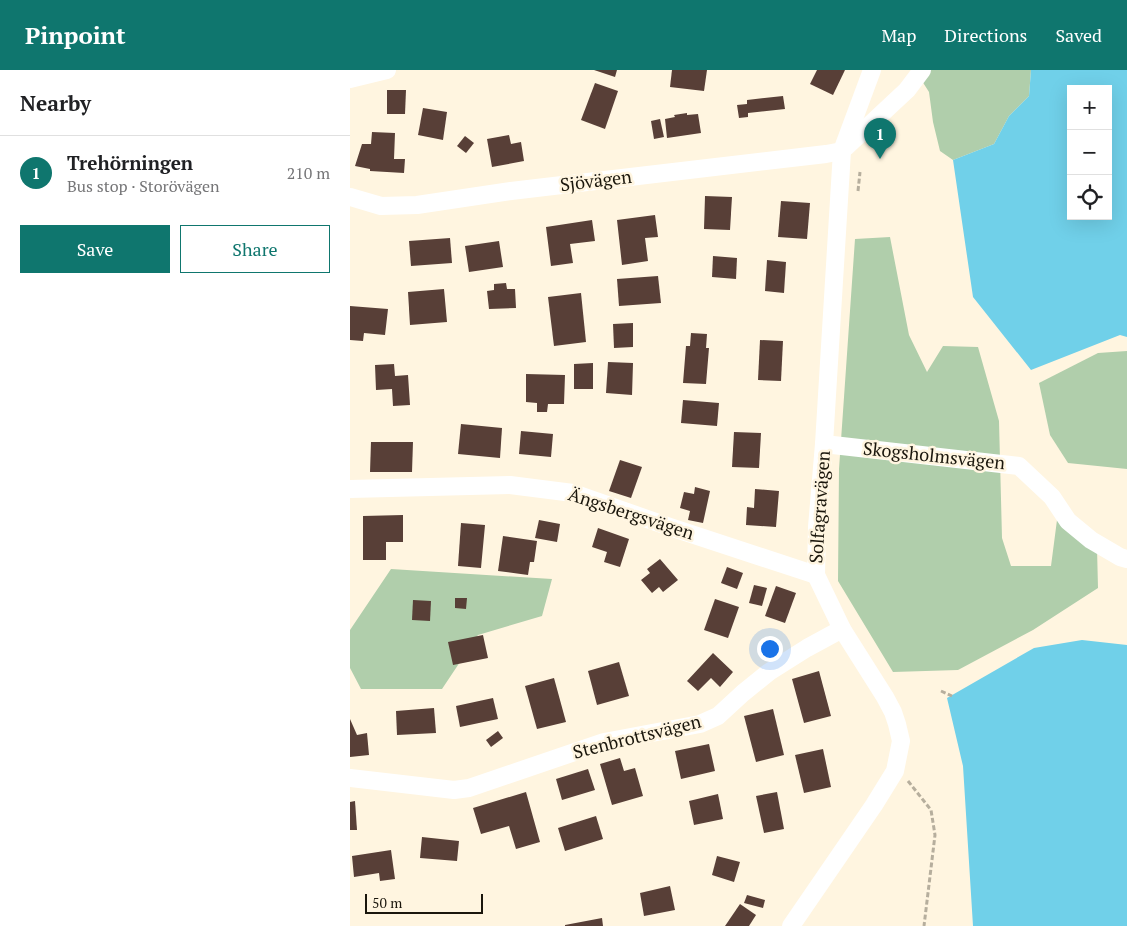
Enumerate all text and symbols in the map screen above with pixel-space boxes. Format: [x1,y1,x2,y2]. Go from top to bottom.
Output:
text: Pinpoint [25,19,126,51]
text: Map [881,23,916,47]
text: Directions [944,23,1027,47]
text: Saved [1055,23,1102,47]
map controls [1067,85,1112,220]
button: + [1067,85,1112,130]
text: Nearby [20,89,91,117]
pin: 1 [864,118,896,159]
button: − [1067,130,1112,175]
text: Trehörningen [67,150,193,175]
text: 1 [31,162,41,184]
text: 210 m [287,162,330,184]
street label: Sjövägen [559,164,633,196]
text: Bus stop · Storövägen [67,175,219,197]
button: locate [1067,175,1112,220]
button: Save [20,225,170,273]
button: Share [180,225,330,273]
street label: Skogsholmsvägen [862,436,1007,474]
street label: Solfagravägen [803,449,835,564]
street label: Ängsbergsvägen [565,481,697,545]
your location [757,636,783,662]
street label: Stenbrottsvägen [570,708,704,764]
scale bar [365,891,482,914]
text: 50 m [372,893,402,912]

